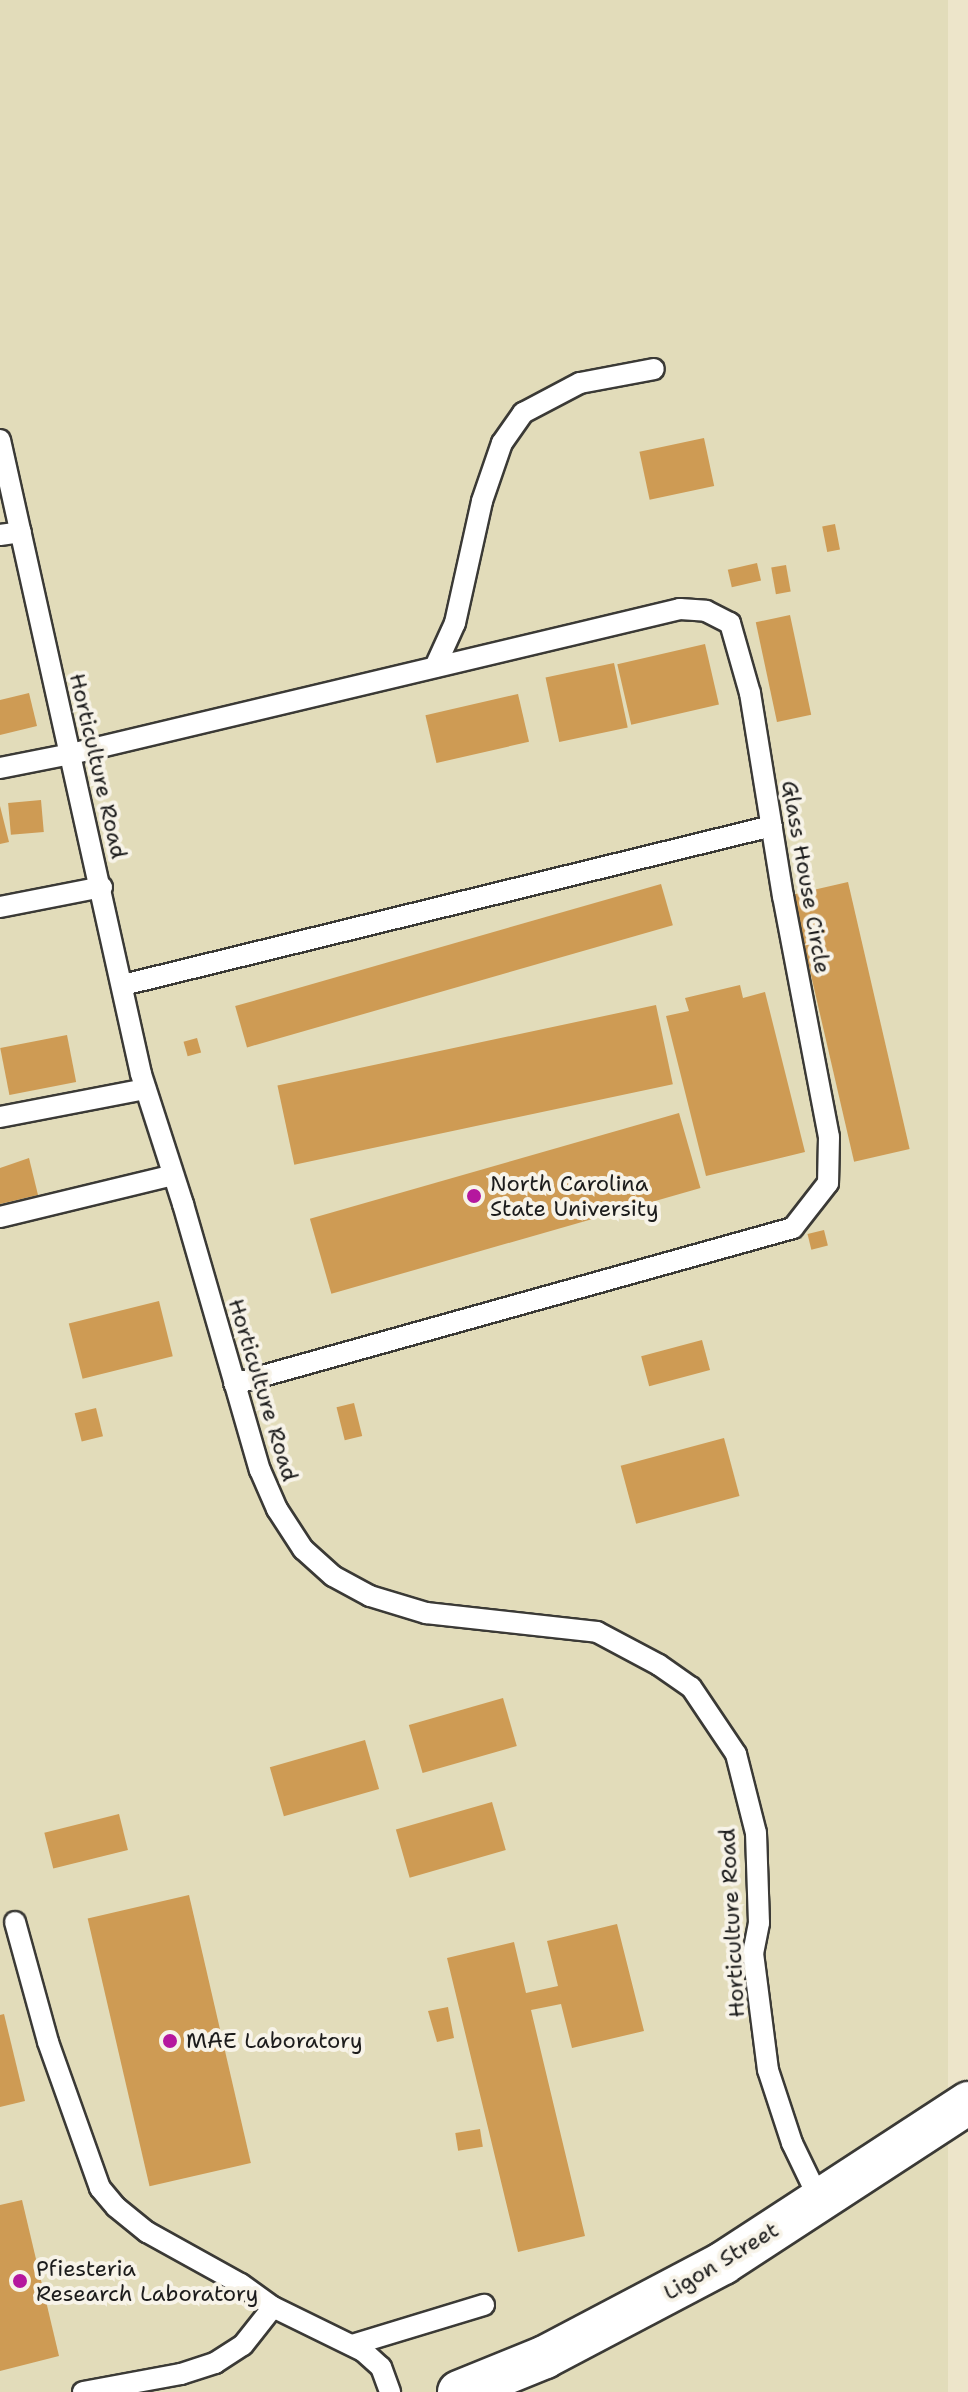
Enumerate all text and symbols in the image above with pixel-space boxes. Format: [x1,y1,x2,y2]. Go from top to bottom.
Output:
street label: Horticulture Road [64,671,132,861]
street label: Glass House Circle [776,778,836,976]
place label: North Carolina State University [490,1170,659,1222]
marker: North Carolina State University [465,1187,483,1205]
street label: Horticulture Road [223,1296,303,1484]
street label: Horticulture Road [714,1828,750,2018]
place label: MAE Laboratory [186,2028,363,2054]
marker: MAE Laboratory [161,2032,179,2050]
street label: Ligon Street [659,2216,783,2306]
place label: Pfiesteria Research Laboratory [36,2255,258,2306]
marker: Pfiesteria Research Laboratory [11,2272,29,2290]

